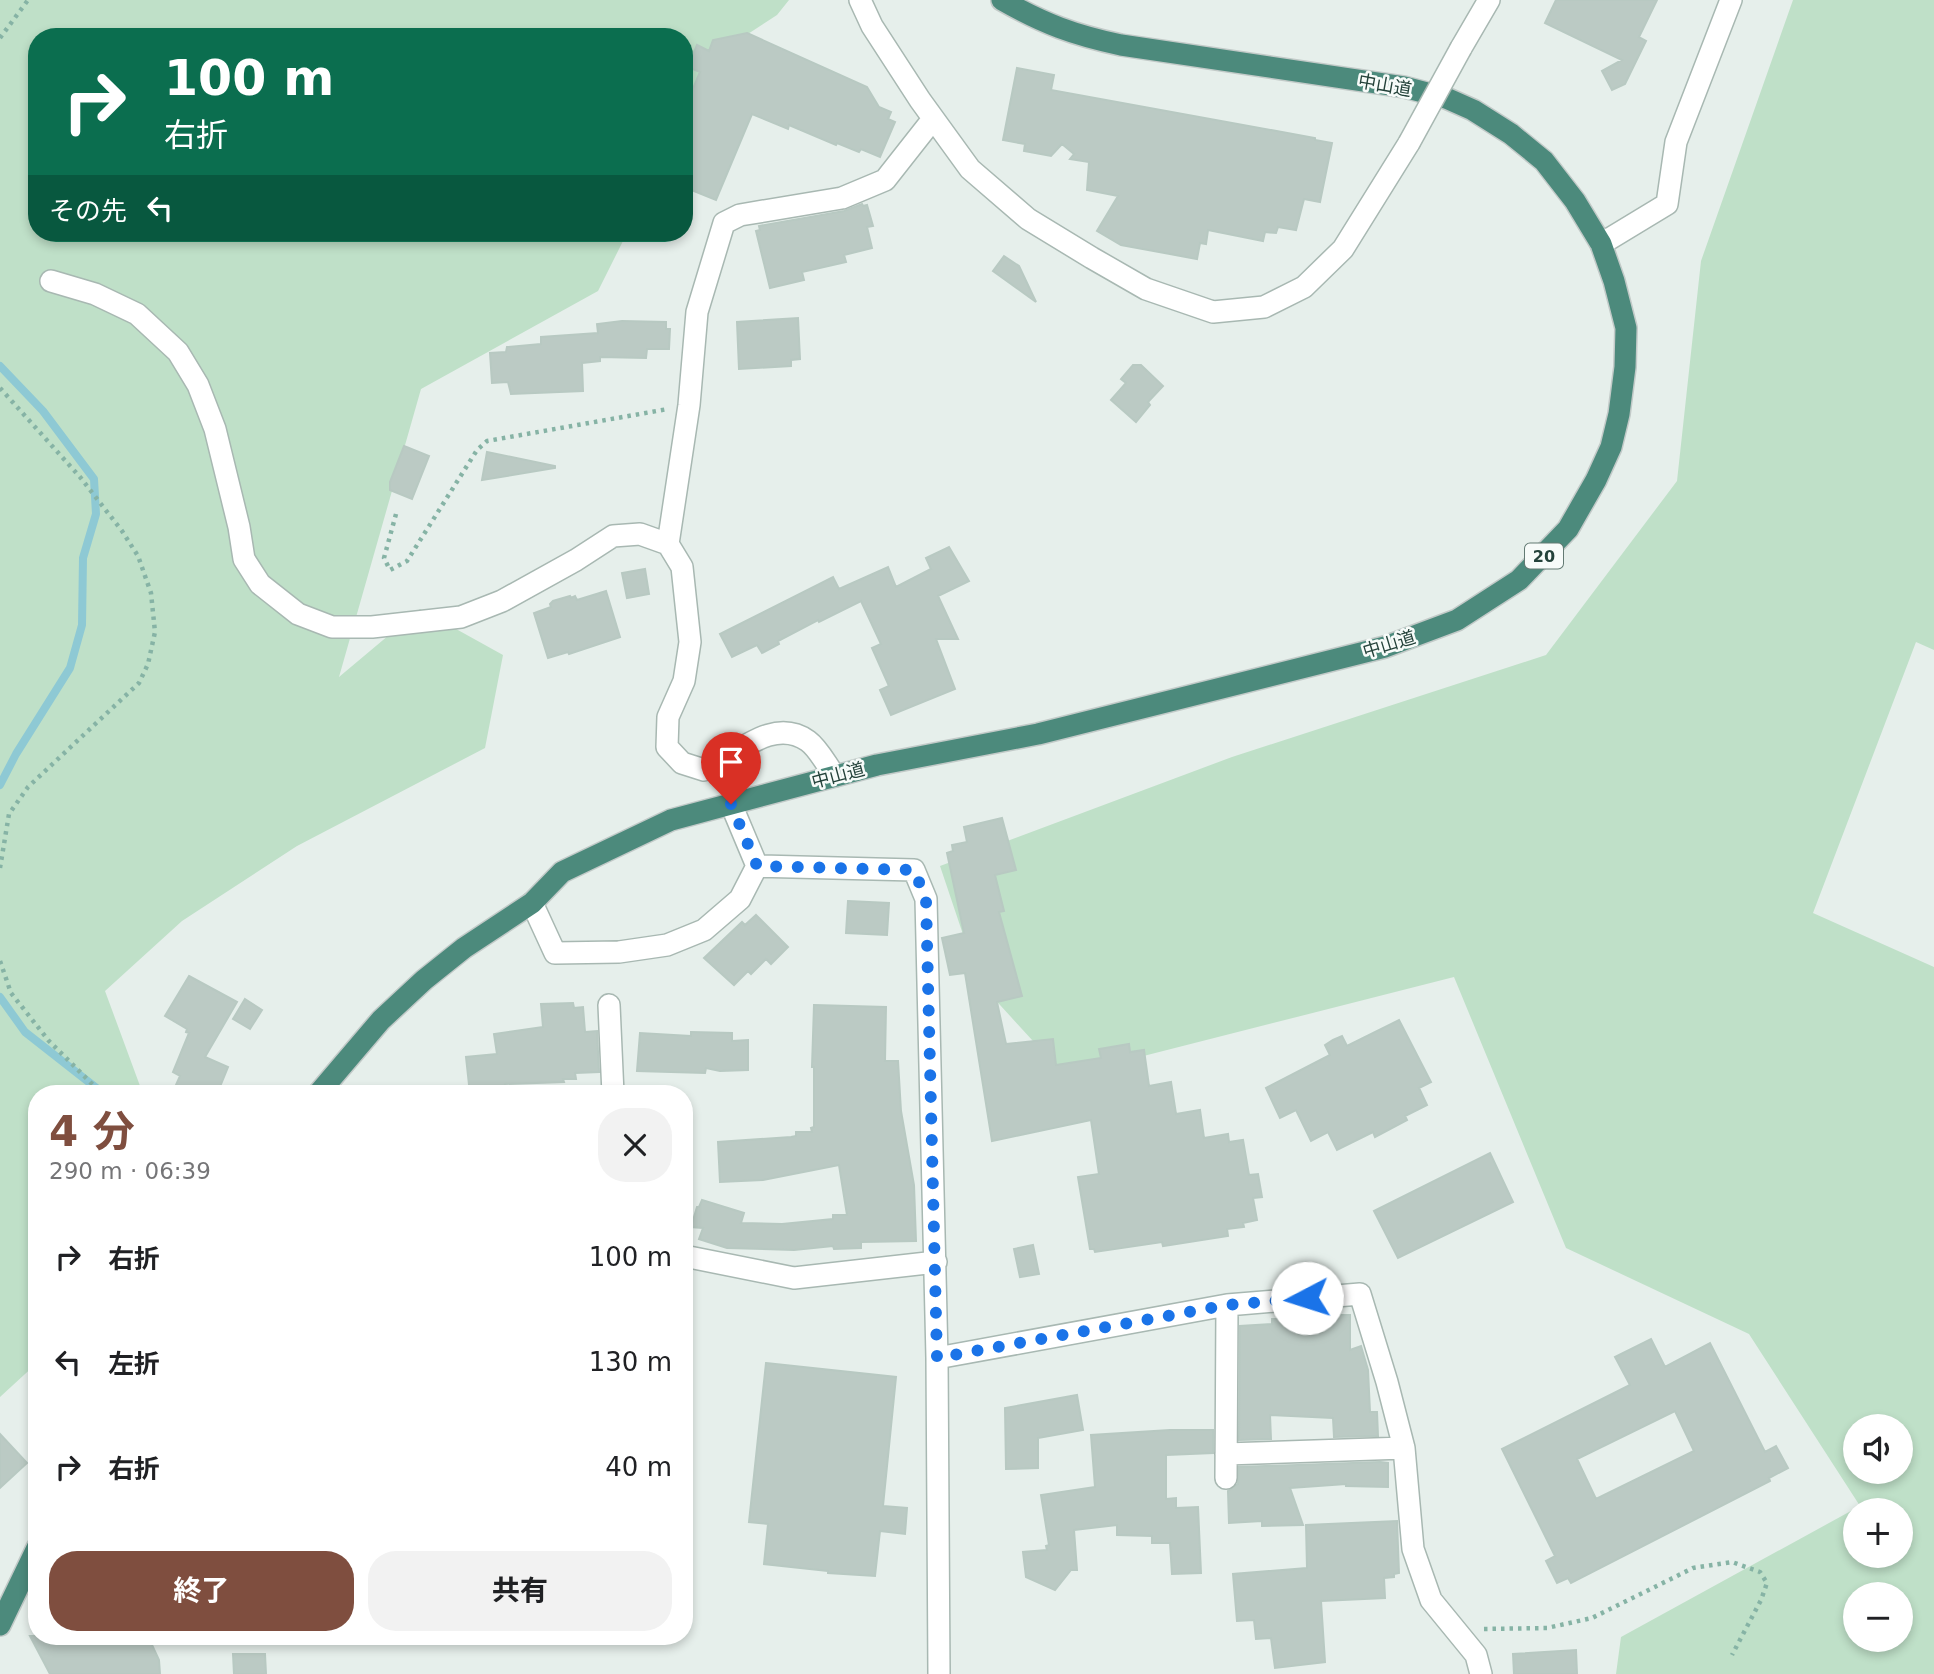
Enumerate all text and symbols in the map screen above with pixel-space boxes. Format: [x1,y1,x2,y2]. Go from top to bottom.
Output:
text: 100 m [164,50,334,107]
icon: right [49,56,140,147]
street label: 中山道 [1357,70,1413,100]
text: 右折 [164,116,228,154]
icon: left [141,189,179,227]
text: その先 [49,196,127,226]
road number: 20 [1525,544,1563,568]
street label: 中山道 [1360,626,1418,662]
pin [701,732,761,804]
icon: arrive [712,743,750,781]
street label: 中山道 [809,758,867,792]
text: 4 分 [49,1107,135,1156]
button: close [598,1108,672,1182]
text: 290 m · 06:39 [49,1158,211,1184]
icon: right [49,1238,87,1276]
text: 100 m [589,1242,672,1272]
text: 右折 [108,1244,160,1274]
position arrow [1270,1261,1344,1335]
icon: left [49,1343,87,1381]
text: 130 m [589,1347,672,1377]
text: 左折 [108,1349,160,1379]
map controls [1843,1414,1913,1652]
button: sound [1843,1414,1913,1484]
icon: right [49,1448,87,1486]
text: 40 m [605,1452,672,1482]
text: 右折 [108,1454,160,1484]
button: + [1843,1498,1913,1568]
button: 終了 [49,1551,354,1631]
button: 共有 [368,1551,672,1631]
button: − [1843,1582,1913,1652]

